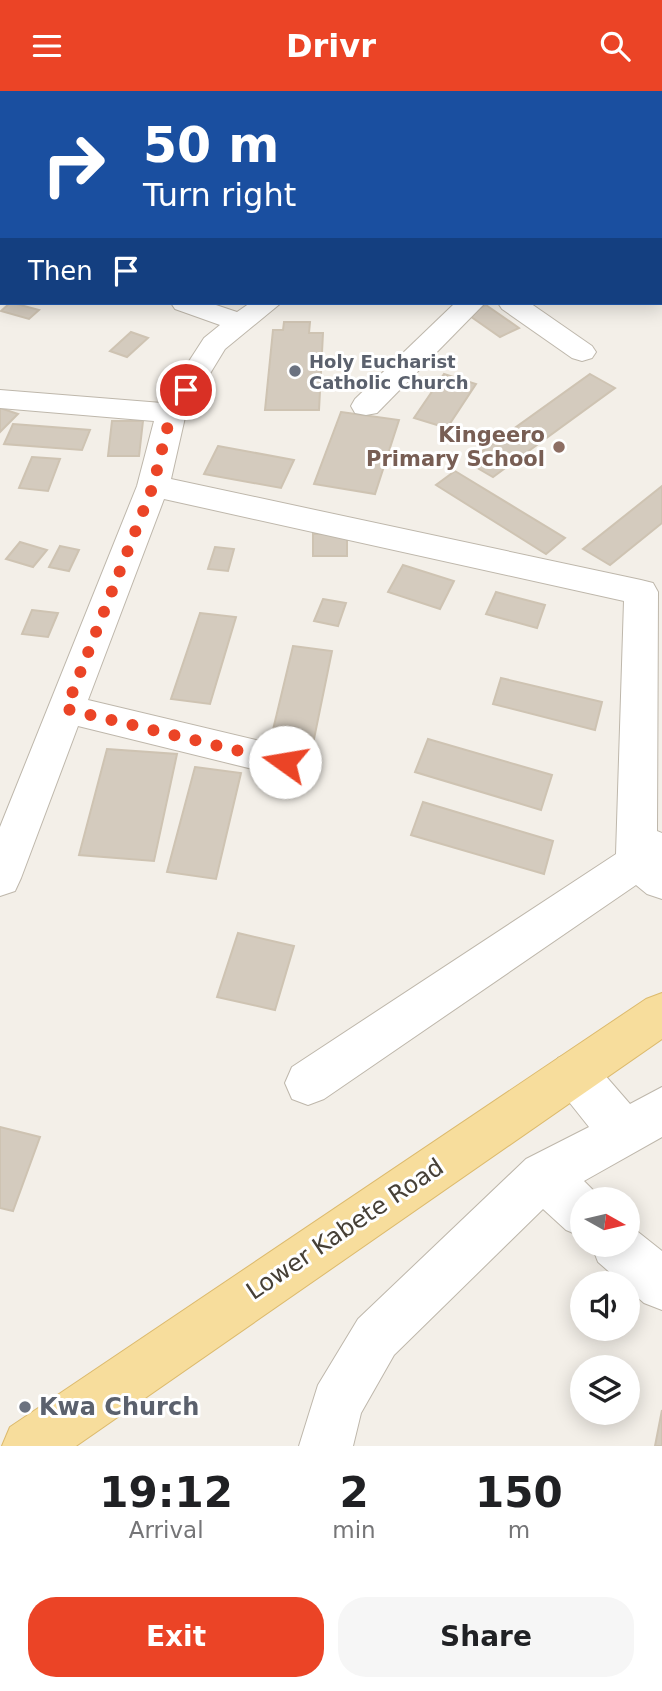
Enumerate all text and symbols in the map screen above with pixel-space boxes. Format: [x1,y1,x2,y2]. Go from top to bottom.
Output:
icon: menu [28,27,66,65]
text: Drivr [286,27,376,65]
icon: search [596,27,634,65]
text: 50 m [143,117,279,174]
icon: right [28,119,119,210]
text: Turn right [143,176,296,214]
icon: arrive [107,252,145,290]
text: Then [28,256,93,286]
place label: Holy Eucharist Catholic Church [309,351,469,393]
pin [156,360,216,420]
marker: Holy Eucharist Catholic Church [287,363,303,379]
icon: arrive [167,371,205,409]
place label: Kingeero Primary School [366,423,545,471]
marker: Kingeero Primary School [551,439,567,455]
position arrow [248,725,322,799]
street label: Lower Kabete Road [241,1153,449,1305]
north arrow [570,1187,640,1257]
map controls [570,1187,640,1425]
button: sound [570,1271,640,1341]
button: layers [570,1355,640,1425]
place label: Kwa Church [39,1393,199,1421]
marker: Kwa Church [17,1399,33,1415]
text: 19:12 [99,1468,233,1517]
text: 2 [339,1468,369,1517]
text: 150 [475,1468,563,1517]
text: Arrival [129,1517,204,1543]
text: min [332,1517,376,1543]
text: m [508,1517,530,1543]
button: Exit [28,1597,324,1677]
button: Share [338,1597,634,1677]

